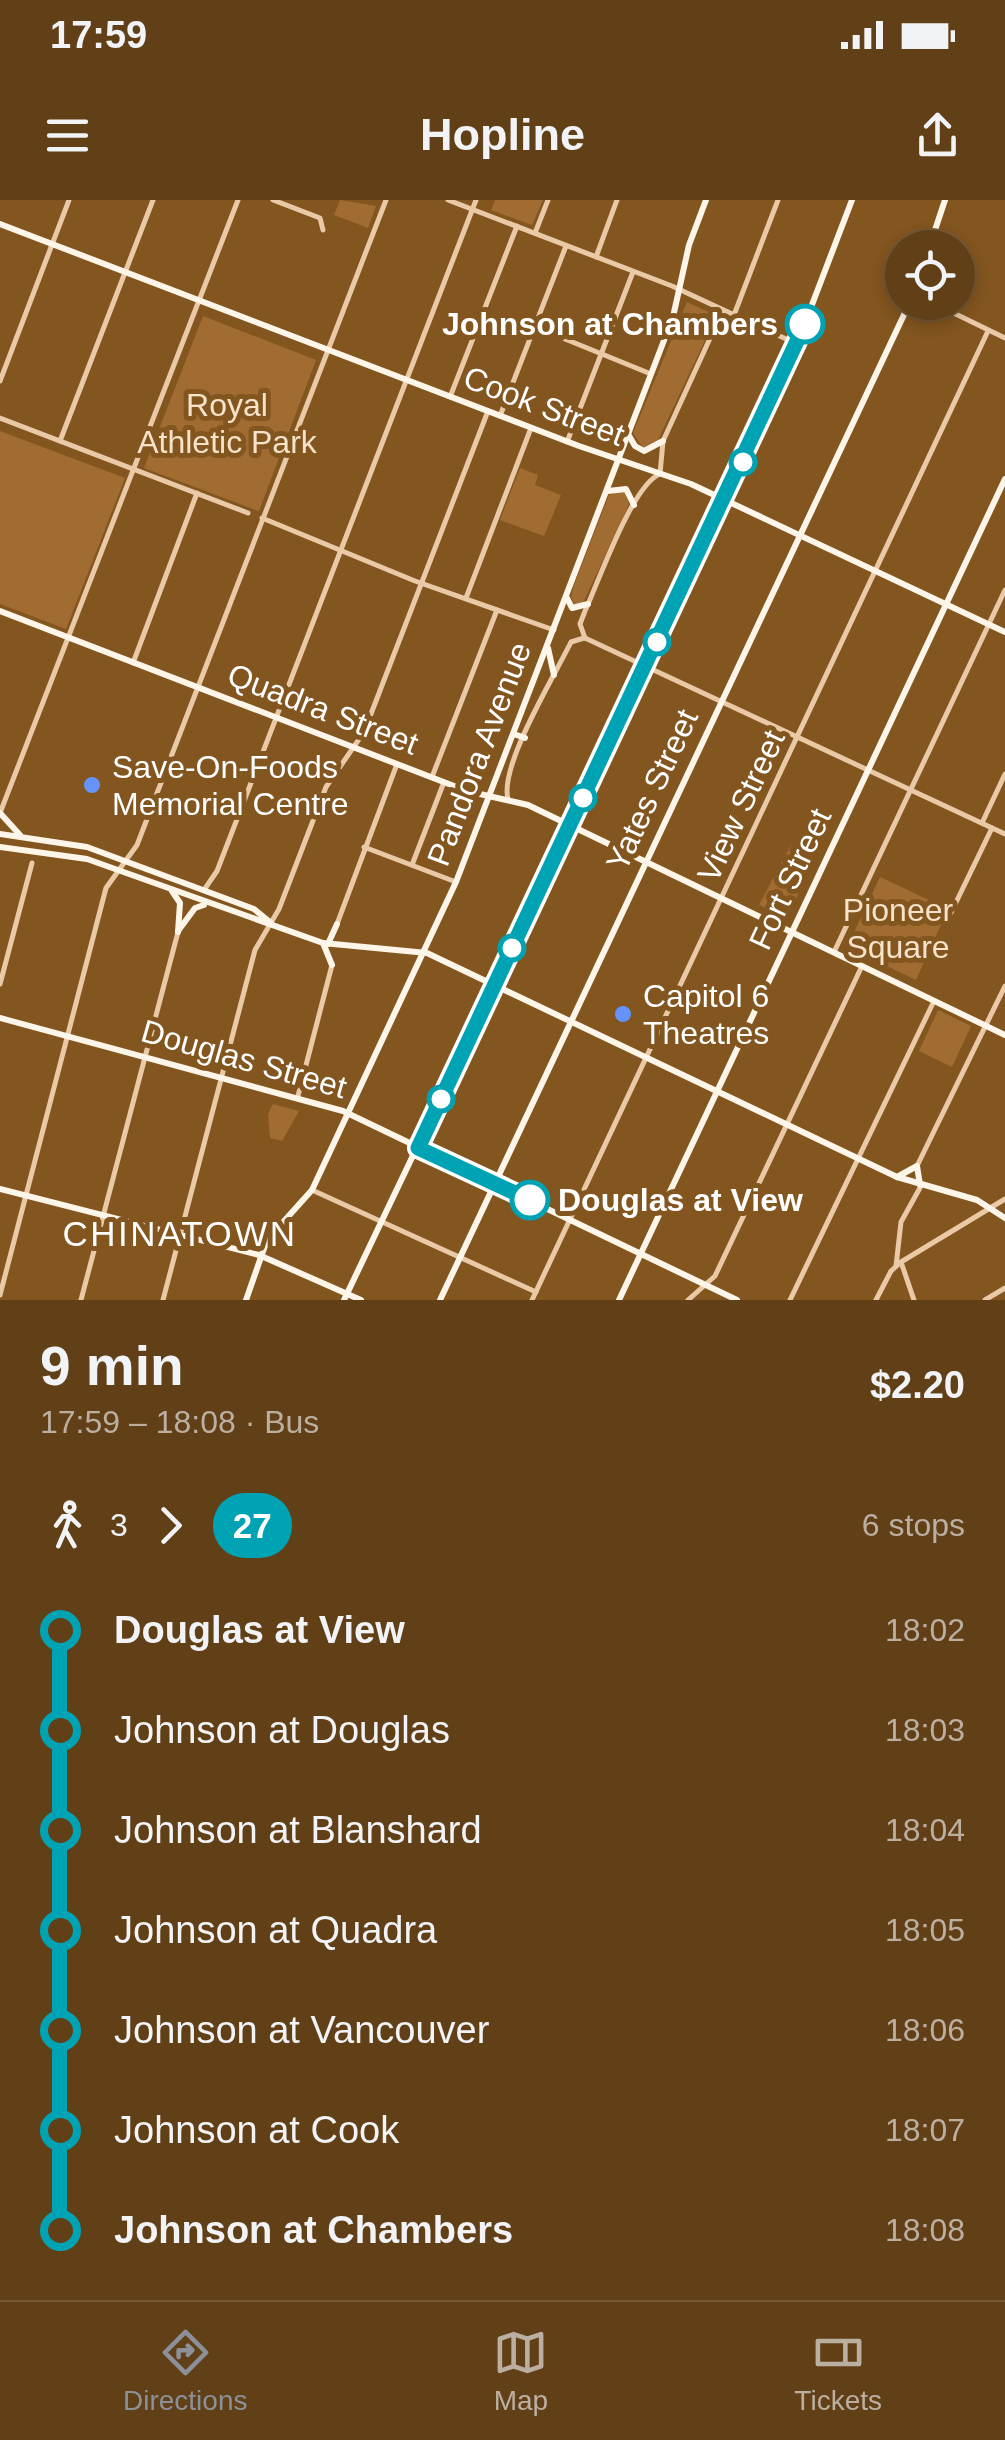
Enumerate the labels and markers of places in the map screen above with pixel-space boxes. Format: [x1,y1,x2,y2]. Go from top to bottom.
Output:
marker: Johnson at Chambers [786,305,824,343]
place label: Johnson at Chambers [442,306,778,342]
unlabelled marker [730,449,756,475]
unlabelled marker [644,629,670,655]
place label: Save-On-Foods Memorial Centre [112,749,349,822]
marker: Save-On-Foods Memorial Centre [81,774,103,796]
unlabelled marker [570,785,596,811]
unlabelled marker [499,935,525,961]
place label: Capitol 6 Theatres [643,978,769,1051]
marker: Capitol 6 Theatres [612,1003,634,1025]
unlabelled marker [428,1086,454,1112]
marker: Douglas at View [511,1181,549,1219]
place label: Douglas at View [558,1182,803,1218]

